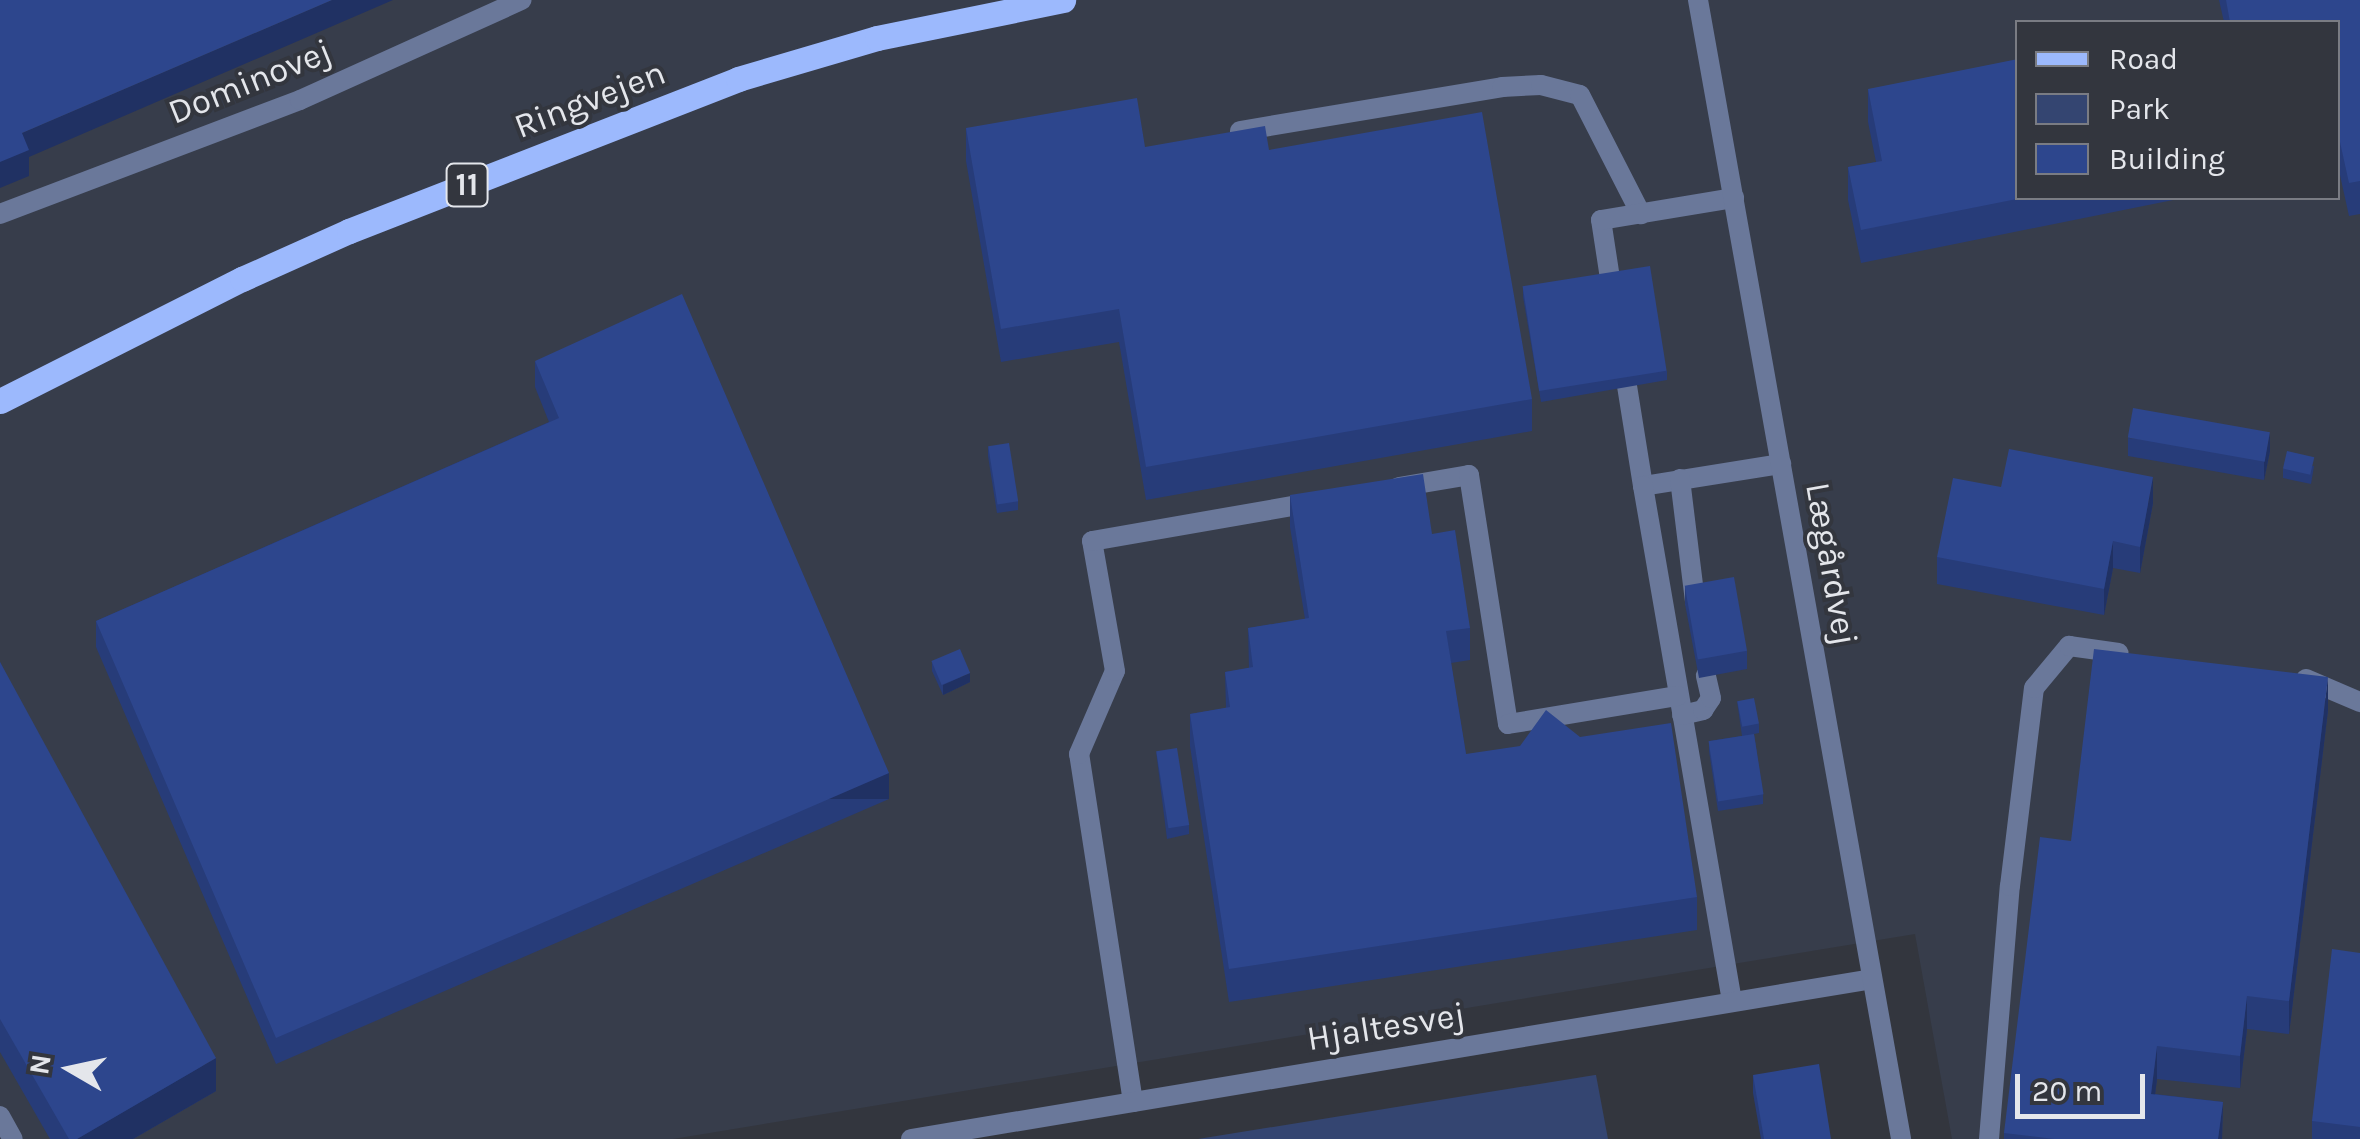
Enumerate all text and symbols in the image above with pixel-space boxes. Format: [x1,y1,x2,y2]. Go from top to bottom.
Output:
legend [2015,20,2340,200]
street label: Dominovej [162,30,338,134]
text: Road [2109,41,2178,77]
street label: Ringvejen [509,52,671,148]
text: Park [2109,91,2170,127]
text: Building [2109,141,2225,177]
road number: 11 [444,158,490,212]
street label: Lægårdvej [1796,479,1866,649]
street label: Hjaltesvej [1304,994,1468,1060]
north arrow [20,1019,120,1119]
text: N [22,1052,58,1077]
scale bar [2020,1054,2150,1116]
text: 20 m [2032,1073,2102,1109]

